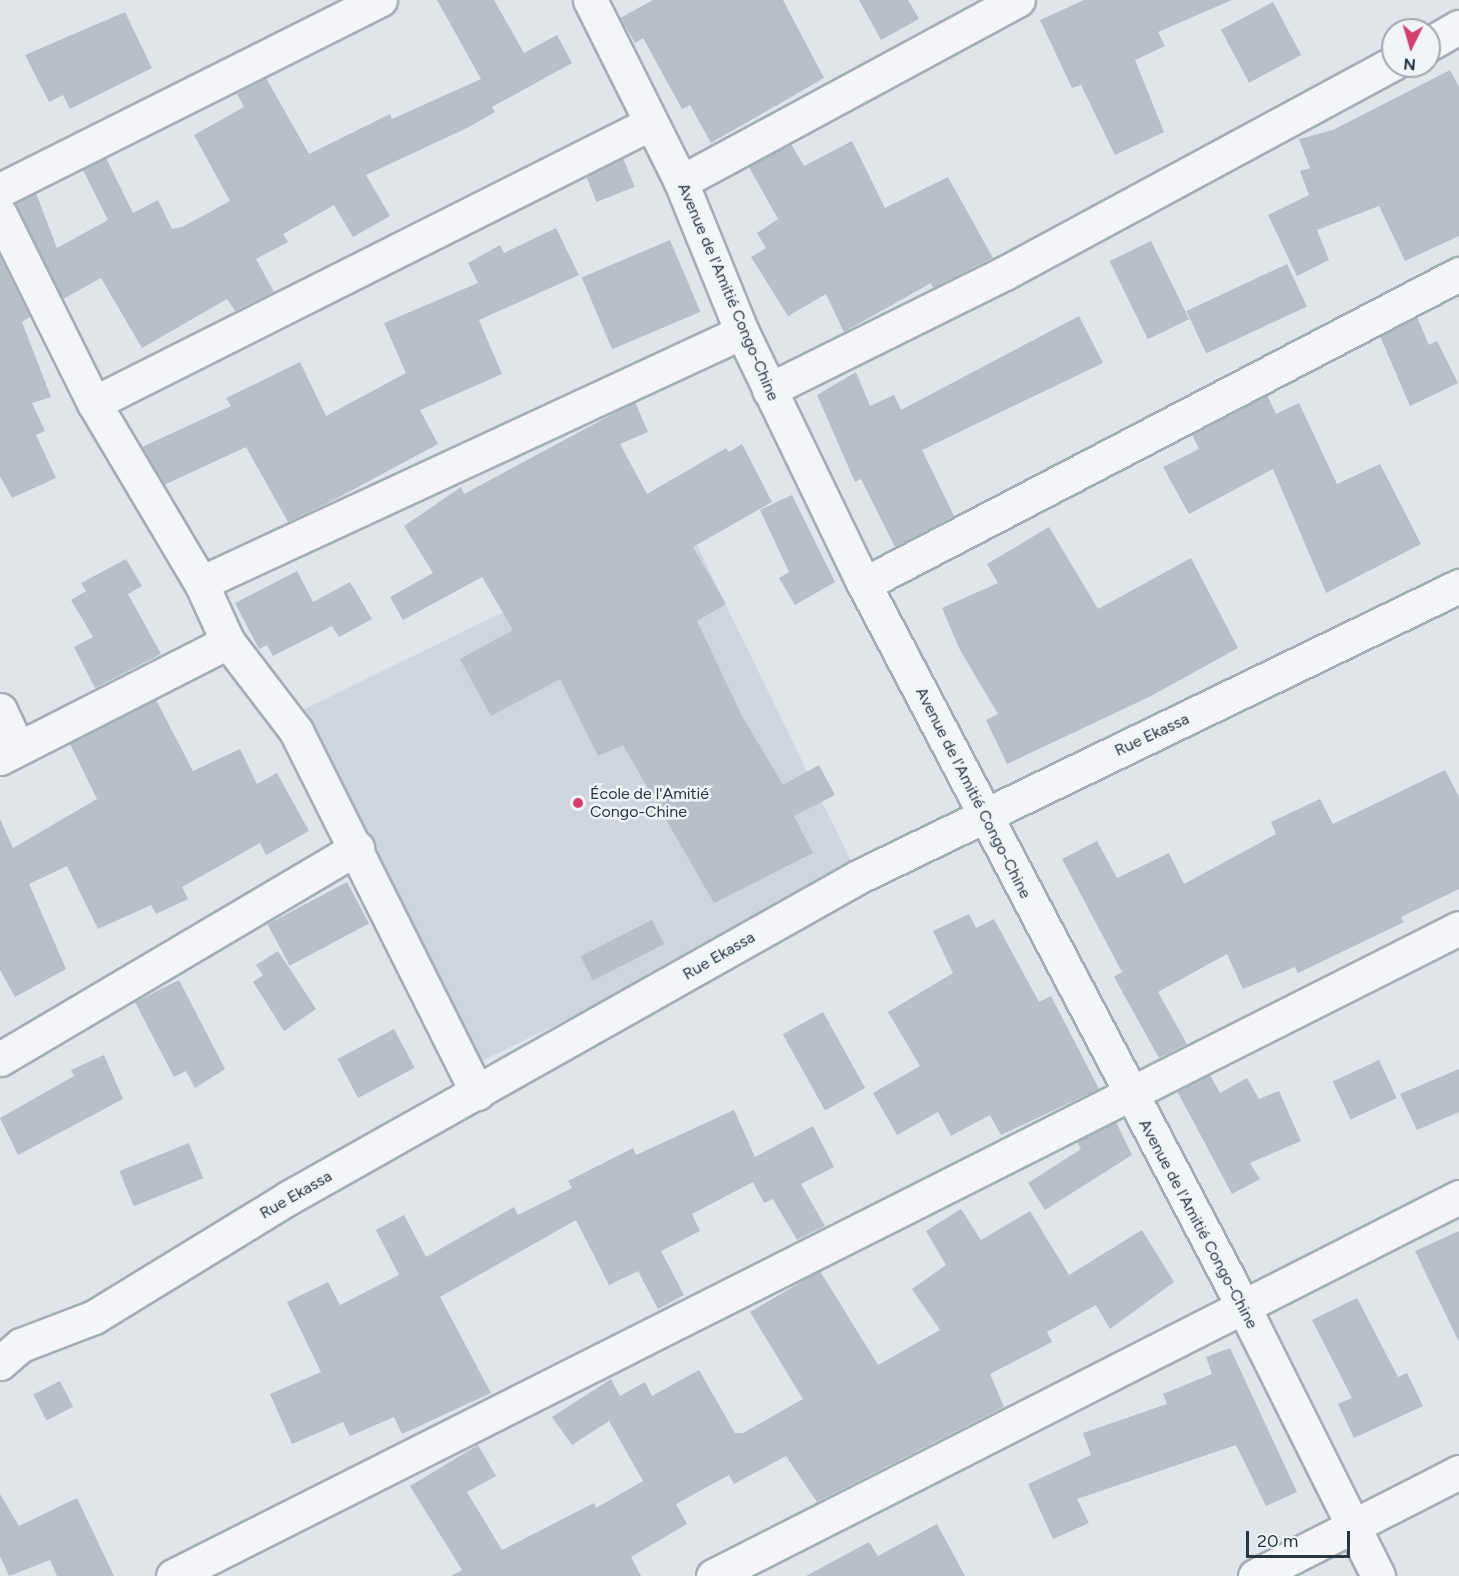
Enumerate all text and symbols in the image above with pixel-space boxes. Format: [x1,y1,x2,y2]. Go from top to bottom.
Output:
north arrow [1381,18,1441,78]
text: N [1403,54,1417,74]
street label: Avenue de l'Amitié Congo-Chine [673,180,783,404]
street label: Avenue de l'Amitié Congo-Chine [911,684,1035,902]
street label: Rue Ekassa [1112,709,1192,761]
place label: École de l'Amitié Congo-Chine [590,784,709,822]
marker: École de l'Amitié Congo-Chine [571,796,585,810]
street label: Rue Ekassa [680,928,758,984]
street label: Avenue de l'Amitié Congo-Chine [1135,1116,1261,1332]
street label: Rue Ekassa [257,1167,335,1223]
scale bar [1249,1519,1352,1557]
text: 20 m [1257,1530,1298,1552]

